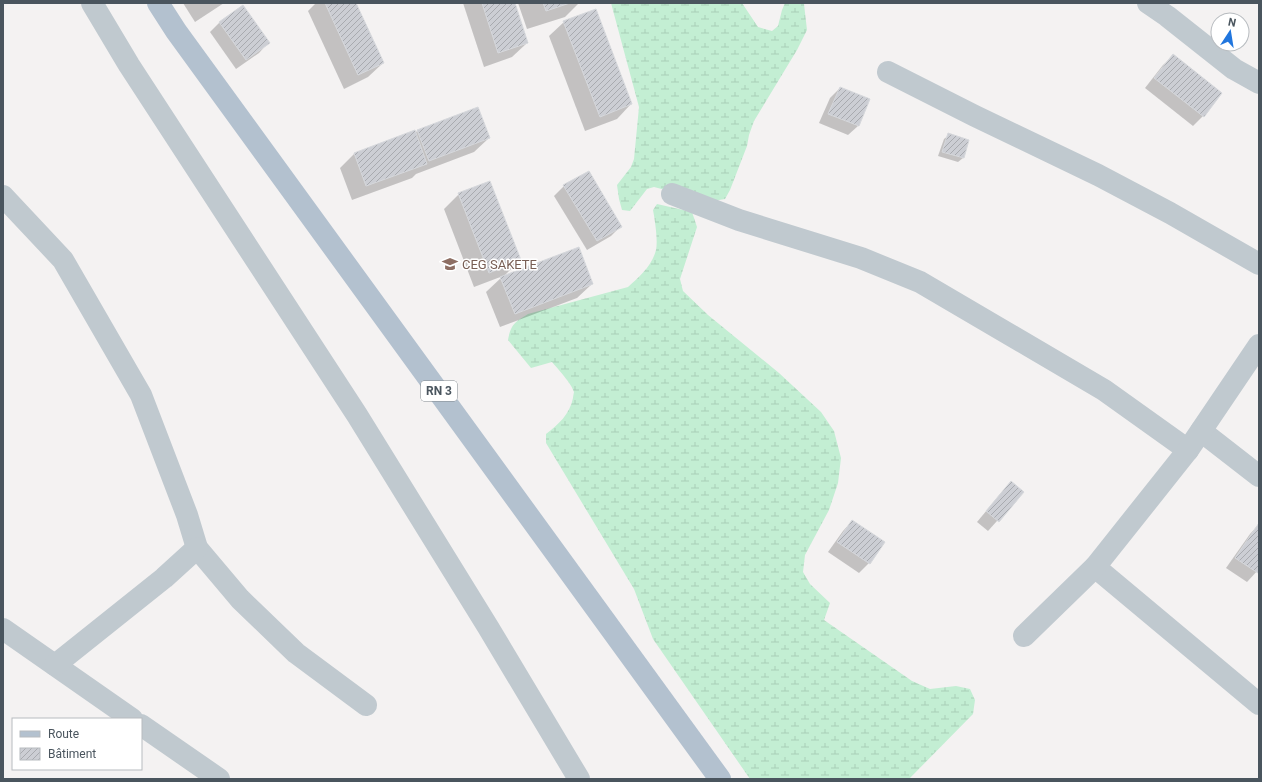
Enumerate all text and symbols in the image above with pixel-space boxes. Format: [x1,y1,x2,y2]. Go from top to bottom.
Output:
north arrow [1210,12,1250,52]
text: N [1227,16,1237,30]
school or university icon: CEG SAKETE [441,255,459,273]
place label: CEG SAKETE [462,257,537,272]
road number: RN 3 [421,381,457,401]
legend [12,718,142,770]
text: Route [48,727,79,741]
text: Bâtiment [48,747,96,761]

